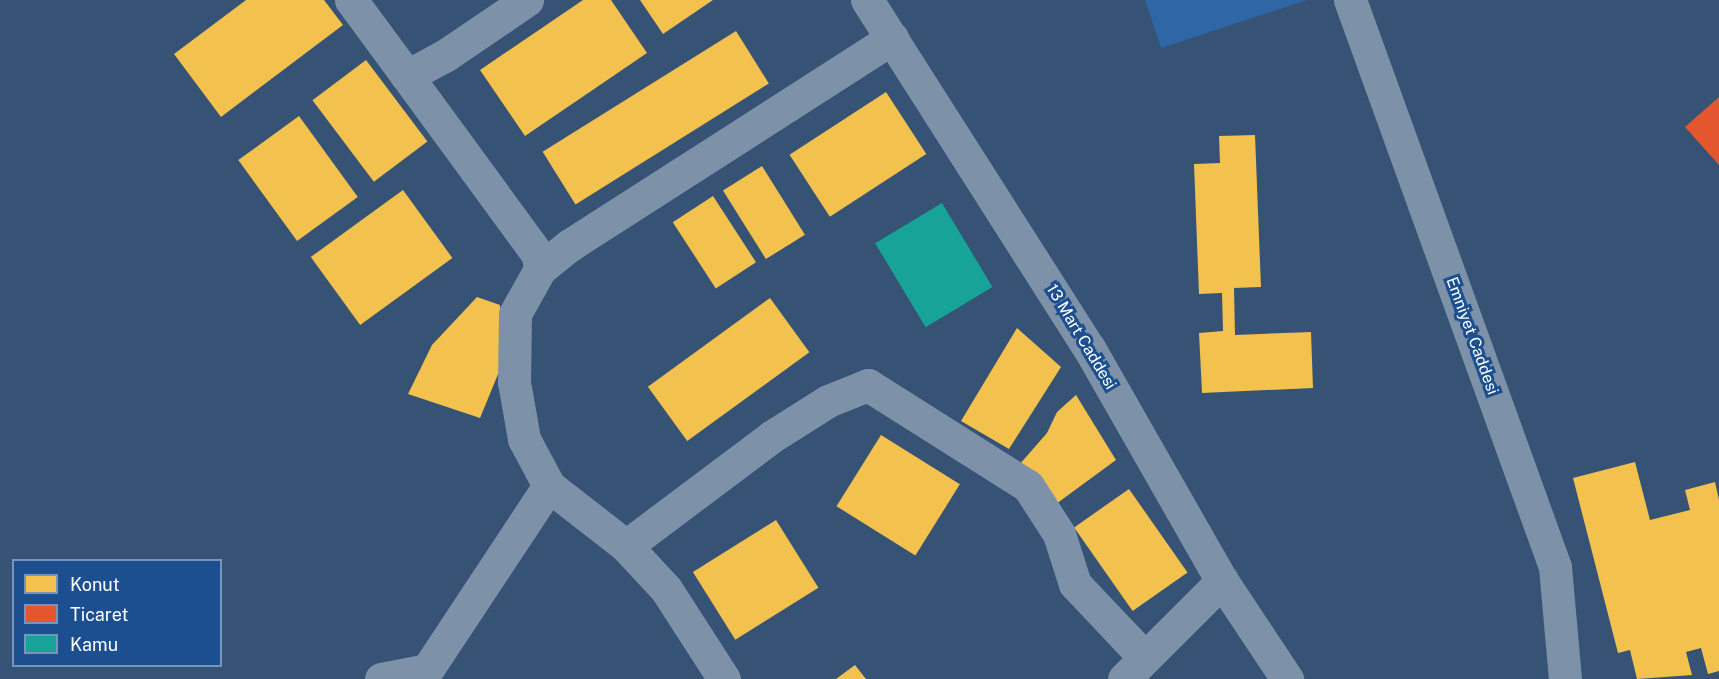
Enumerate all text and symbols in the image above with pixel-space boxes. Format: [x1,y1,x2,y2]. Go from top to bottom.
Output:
street label: Emniyet Caddesi [1442,275,1502,397]
street label: 13 Mart Caddesi [1042,281,1120,393]
legend [12,559,222,667]
text: Konut [70,574,120,595]
text: Ticaret [70,604,128,625]
text: Kamu [70,634,118,655]

